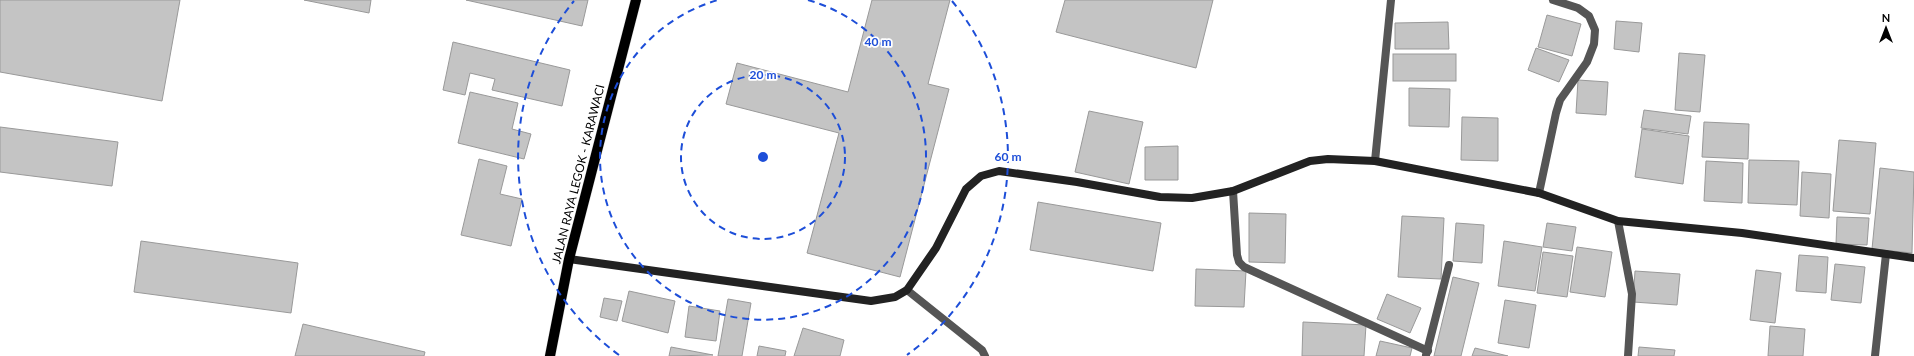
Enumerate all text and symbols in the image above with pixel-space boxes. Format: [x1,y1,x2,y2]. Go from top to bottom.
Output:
north arrow [1866,8,1906,48]
text: N [1882,11,1890,24]
text: 40 m [865,34,891,49]
text: 20 m [750,67,776,82]
street label: JALAN RAYA LEGOK - KARAWACI [548,83,608,265]
text: 60 m [995,149,1021,164]
centre of rings [756,150,770,164]

